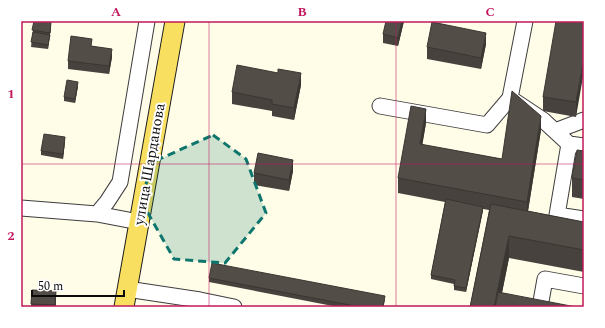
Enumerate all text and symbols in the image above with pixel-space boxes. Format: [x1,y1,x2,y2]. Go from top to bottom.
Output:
text: A [111,2,121,22]
text: B [297,2,307,22]
text: C [485,2,495,22]
text: 1 [7,84,15,104]
street label: улица Шарданова [127,101,172,228]
text: 2 [7,226,15,246]
scale bar [32,272,124,298]
text: 50 m [38,277,63,296]

